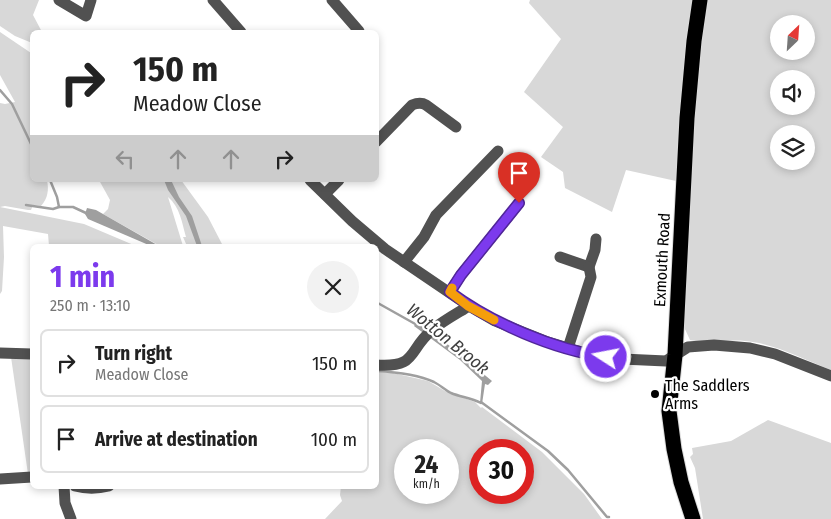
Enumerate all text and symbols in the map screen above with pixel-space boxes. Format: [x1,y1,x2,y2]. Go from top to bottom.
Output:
north arrow [770,15,815,60]
map controls [770,15,815,170]
text: 150 m [133,48,218,90]
icon: right [50,50,115,115]
button: sound [770,70,815,115]
text: Meadow Close [133,90,262,117]
button: layers [770,125,815,170]
icon: left [111,145,139,173]
icon: ahead [164,145,192,173]
icon: ahead [217,145,245,173]
icon: right [270,145,298,173]
pin [498,152,540,203]
icon: arrive [505,159,533,187]
street label: Exmouth Road [650,212,674,308]
text: 1 min [50,259,115,295]
button: close [307,261,359,313]
text: 250 m · 13:10 [50,296,130,315]
water label: Wotton Brook [402,299,494,379]
position arrow [579,330,631,382]
text: Turn right [95,342,172,365]
icon: right [52,349,80,377]
text: 150 m [312,352,357,375]
text: Meadow Close [95,365,188,384]
place label: The Saddlers Arms [665,376,750,413]
marker: The Saddlers Arms [649,388,661,400]
icon: arrive [52,425,80,453]
text: Arrive at destination [95,428,258,451]
text: 100 m [311,428,357,451]
speed limit sign: 30 [469,439,534,504]
text: 24 [415,450,438,480]
text: km/h [413,477,440,491]

